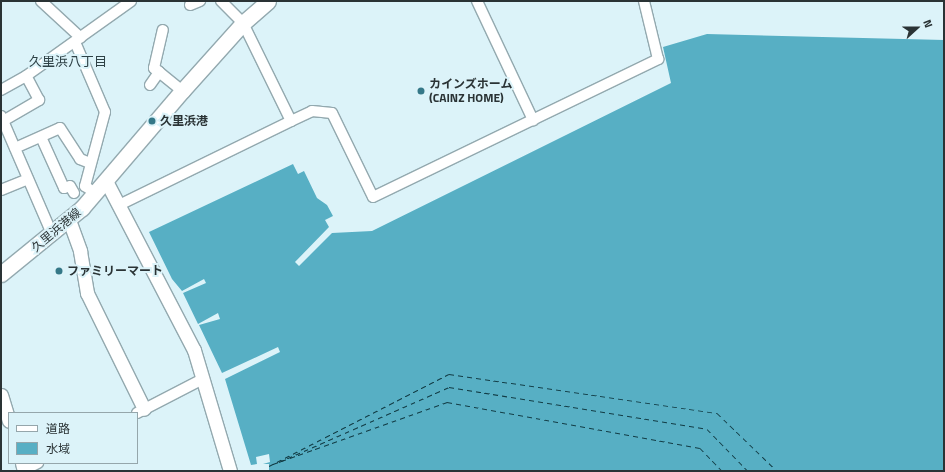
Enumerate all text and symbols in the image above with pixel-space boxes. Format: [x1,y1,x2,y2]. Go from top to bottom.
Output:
north arrow [897,8,937,48]
text: N [919,17,937,30]
district label: 久里浜八丁目 [29,53,107,69]
place label: カインズホーム (CAINZ HOME) [429,77,513,105]
marker: カインズホーム (CAINZ HOME) [416,86,426,96]
place label: 久里浜港 [160,114,208,128]
marker: 久里浜港 [147,116,157,126]
street label: 久里浜港線 [28,205,84,255]
place label: ファミリーマート [67,264,163,278]
marker: ファミリーマート [54,266,64,276]
legend [8,412,138,464]
text: 道路 [46,419,70,438]
text: 水域 [46,439,70,458]

